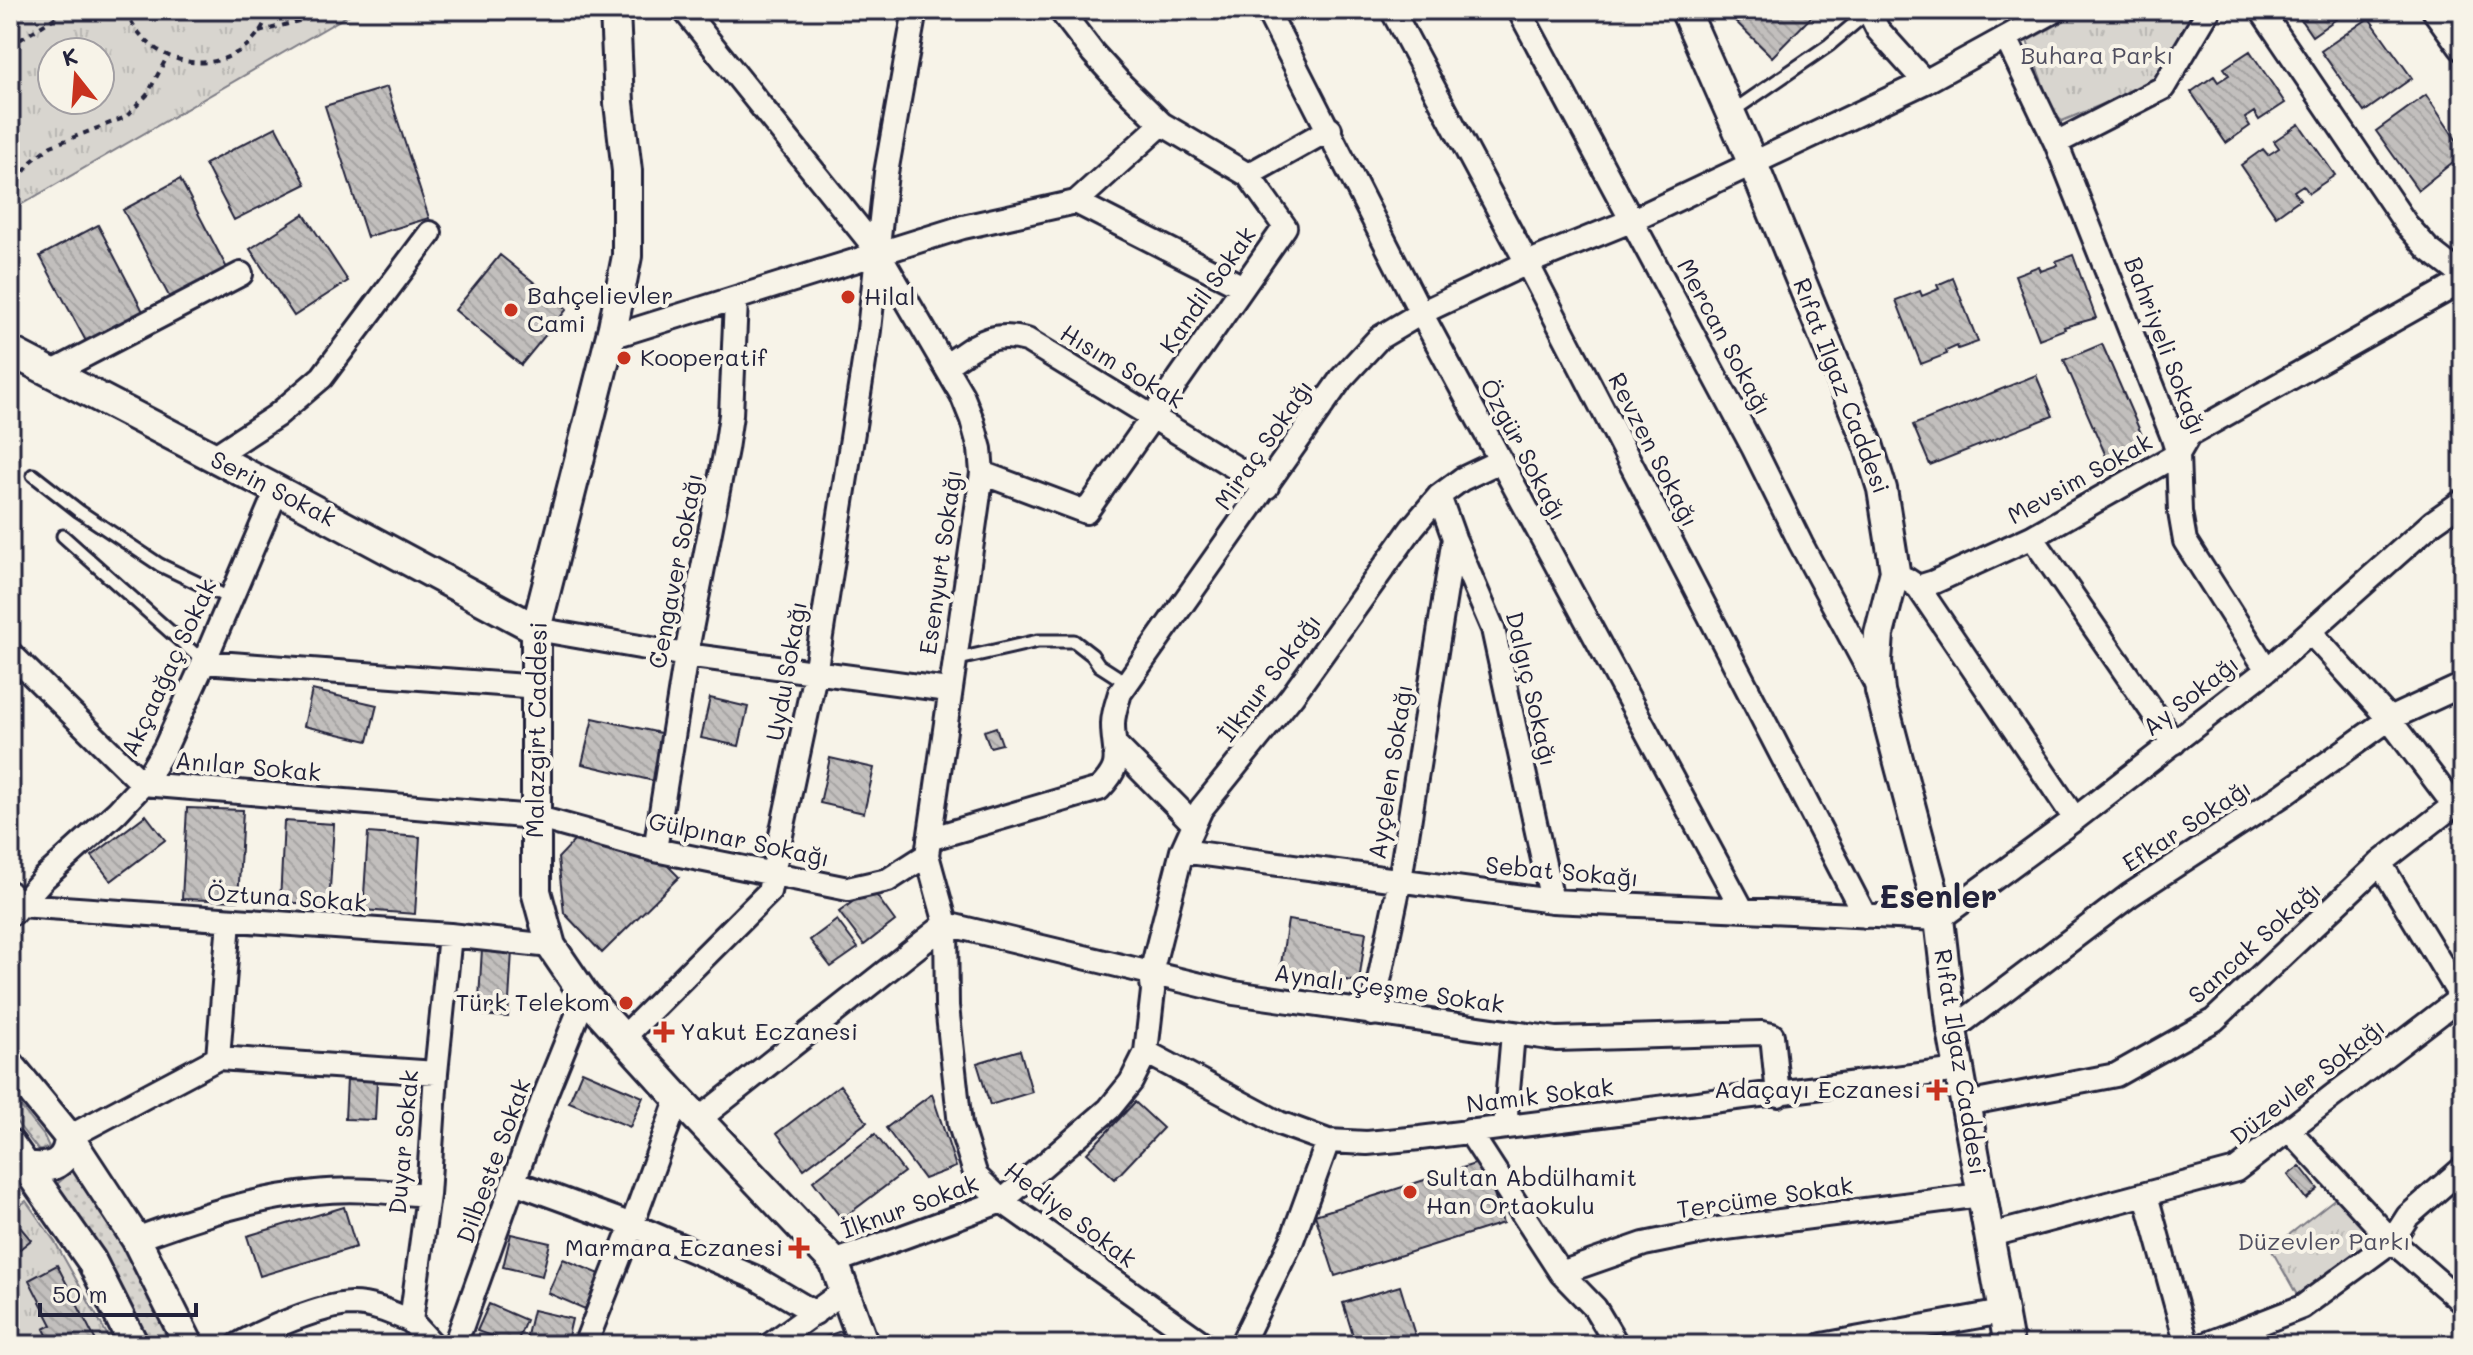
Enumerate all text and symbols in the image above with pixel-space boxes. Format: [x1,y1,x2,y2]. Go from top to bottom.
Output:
north arrow [36,36,116,116]
park label: Buhara Parkı [2020,39,2174,70]
text: K [59,40,81,72]
street label: Kandil Sokak [1152,220,1262,358]
street label: Bahriyeli Sokağı [2118,252,2215,439]
street label: Mercan Sokağı [1671,253,1780,420]
street label: Rıfat Ilgaz Caddesi [1787,273,1898,498]
place label: Bahçelievler Cami [527,279,673,338]
place label: Hilal [864,280,915,311]
marker: Hilal [839,288,857,306]
marker: Bahçelievler Cami [502,301,520,319]
street label: Hısım Sokak [1055,317,1190,415]
place label: Kooperatif [640,341,768,372]
marker: Kooperatif [615,349,633,367]
street label: Revzen Sokağı [1602,367,1707,532]
street label: Miraç Sokağı [1206,373,1319,515]
street label: Özgür Sokağı [1474,373,1575,525]
street label: Mevsim Sokak [2001,425,2157,530]
street label: Serin Sokak [206,443,342,533]
street label: Esenyurt Sokağı [911,467,968,656]
street label: Cengaver Sokağı [640,470,709,671]
street label: Akçaağaç Sokak [113,574,222,761]
street label: Uydu Sokağı [758,598,813,743]
street label: İlknur Sokağı [1211,607,1327,747]
street label: Dalgıç Sokağı [1500,608,1565,769]
street label: Malazgirt Caddesi [518,622,553,838]
street label: Ay Sokağı [2136,648,2244,742]
street label: Ayçelen Sokağı [1360,682,1419,862]
street label: Anılar Sokak [174,744,322,787]
street label: Efkar Sokağı [2116,772,2256,878]
street label: Gülpınar Sokağı [646,804,833,873]
street label: Sebat Sokağı [1484,848,1640,893]
district label: Esenler [1879,874,1997,916]
street label: Sancak Sokağı [2181,874,2327,1010]
street label: Öztuna Sokak [206,875,368,918]
street label: Rıfat Ilgaz Caddesi [1928,947,1995,1177]
street label: Aynalı Çeşme Sokak [1272,956,1506,1019]
place label: Türk Telekom [456,986,610,1017]
marker: Türk Telekom [617,994,635,1012]
street label: Düzevler Sokağı [2223,1011,2391,1151]
place label: Yakut Eczanesi [680,1015,858,1046]
marker: Yakut Eczanesi [655,1023,673,1041]
street label: Duyar Sokak [381,1068,424,1215]
street label: Namık Sokak [1465,1070,1615,1119]
place label: Adaçayı Eczanesi [1714,1073,1921,1104]
street label: Dilbeste Sokak [448,1074,537,1247]
marker: Adaçayı Eczanesi [1928,1081,1946,1099]
street label: Hediye Sokak [999,1154,1143,1274]
place label: Sultan Abdülhamit Han Ortaokulu [1426,1161,1637,1220]
street label: İlknur Sokak [837,1166,982,1245]
street label: Tercüme Sokak [1675,1169,1855,1224]
marker: Sultan Abdülhamit Han Ortaokulu [1401,1183,1419,1201]
park label: Düzevler Parkı [2237,1225,2411,1256]
place label: Marmara Eczanesi [565,1231,783,1262]
marker: Marmara Eczanesi [790,1239,808,1257]
scale bar [40,1267,196,1317]
text: 50 m [52,1278,108,1309]

